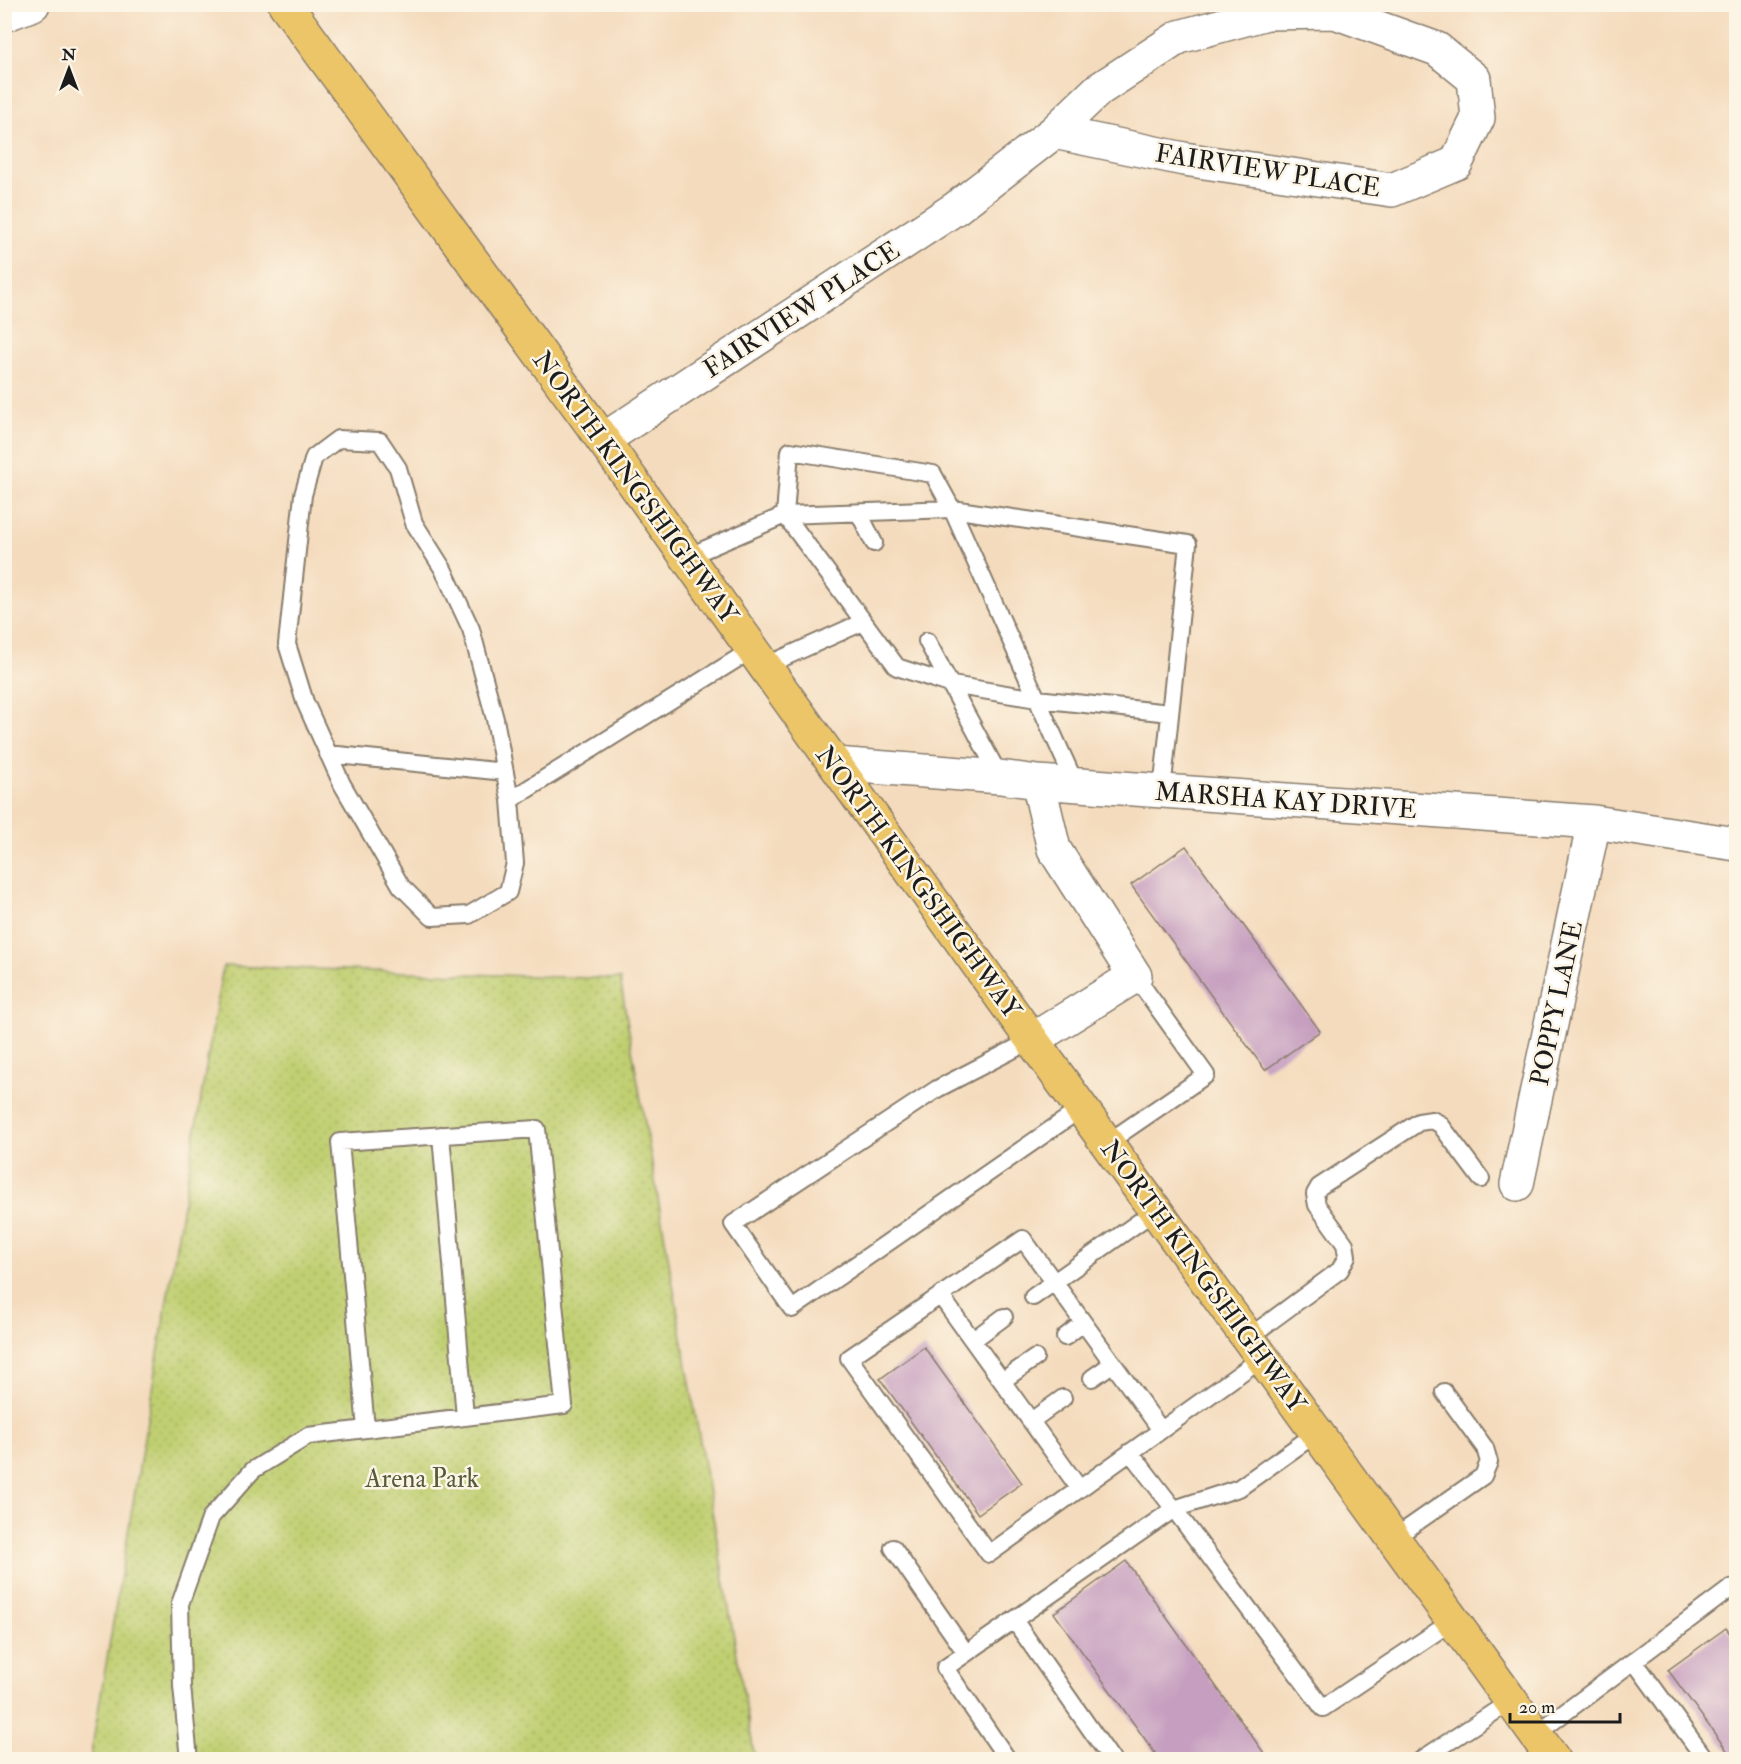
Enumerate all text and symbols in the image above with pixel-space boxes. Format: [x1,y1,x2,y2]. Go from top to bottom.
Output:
north arrow [39,39,99,99]
text: N [61,45,77,65]
street label: FAIRVIEW PLACE [1153,137,1383,205]
street label: FAIRVIEW PLACE [697,234,906,385]
street label: NORTH KINGSHIGHWAY [525,345,746,631]
street label: NORTH KINGSHIGHWAY [808,740,1029,1026]
street label: MARSHA KAY DRIVE [1154,776,1418,826]
street label: POPPY LANE [1524,918,1590,1089]
street label: NORTH KINGSHIGHWAY [1093,1134,1314,1420]
park label: Arena Park [364,1463,479,1495]
scale bar [1510,1686,1620,1724]
text: 20 m [1519,1696,1555,1719]

